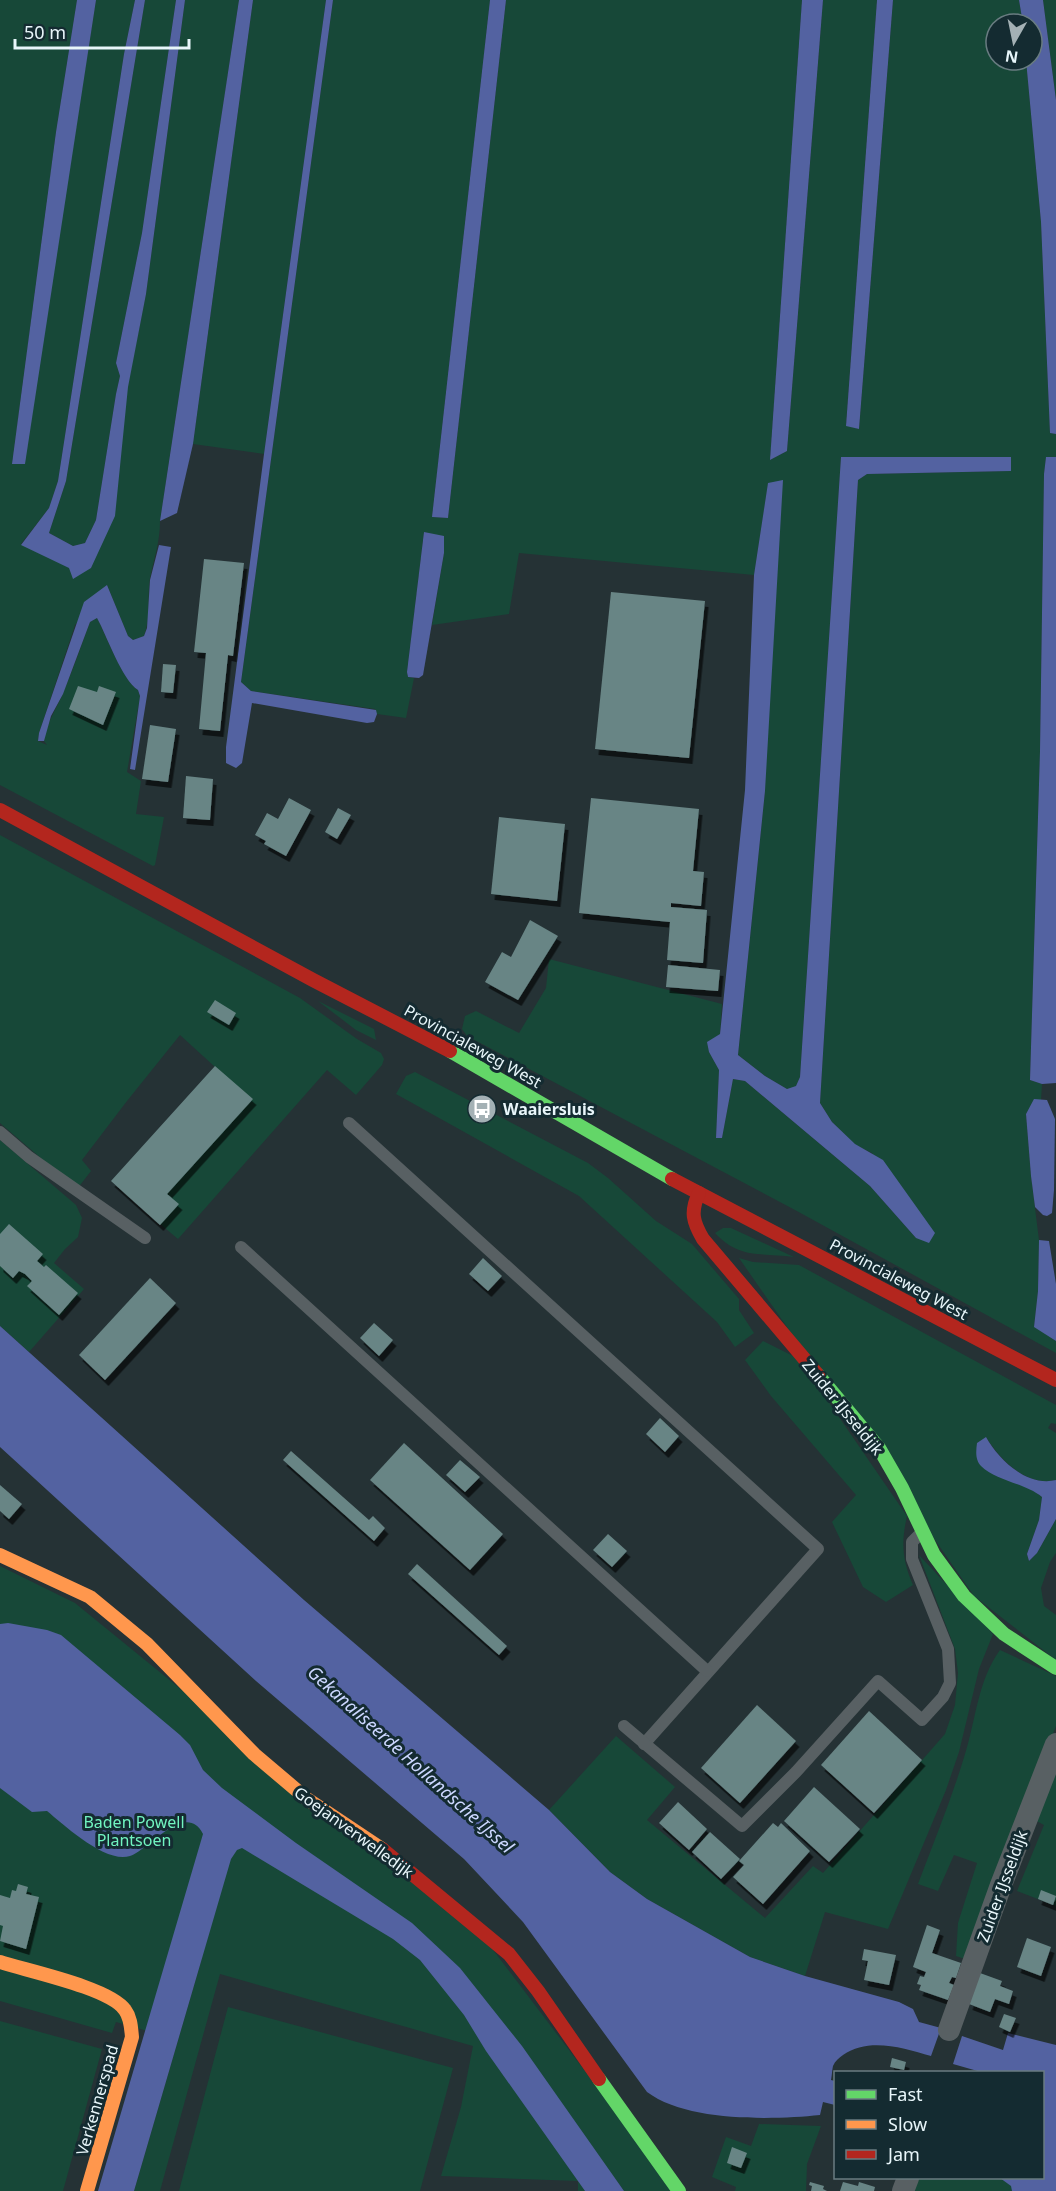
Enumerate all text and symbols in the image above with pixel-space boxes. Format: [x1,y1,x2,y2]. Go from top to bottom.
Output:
scale bar [15,12,189,50]
north arrow [984,12,1044,72]
text: 50 m [24,20,66,44]
text: N [1004,45,1020,69]
street label: Provincialeweg West [400,999,546,1093]
bus stop icon: Waaiersluis [466,1093,498,1125]
place label: Waaiersluis [503,1098,595,1120]
street label: Provincialeweg West [826,1233,972,1325]
street label: Zuider IJsseldijk [797,1354,889,1460]
water label: Gekanaliseerde Hollandsche IJssel [303,1660,519,1858]
street label: Goejanverwelledijk [290,1781,419,1883]
park label: Baden Powell Plantsoen [83,1811,185,1851]
street label: Zuider IJsseldijk [972,1827,1033,1945]
street label: Verkennerspad [71,2042,123,2158]
legend [834,2071,1044,2179]
text: Fast [888,2082,923,2106]
text: Slow [888,2112,927,2136]
text: Jam [886,2142,920,2166]

